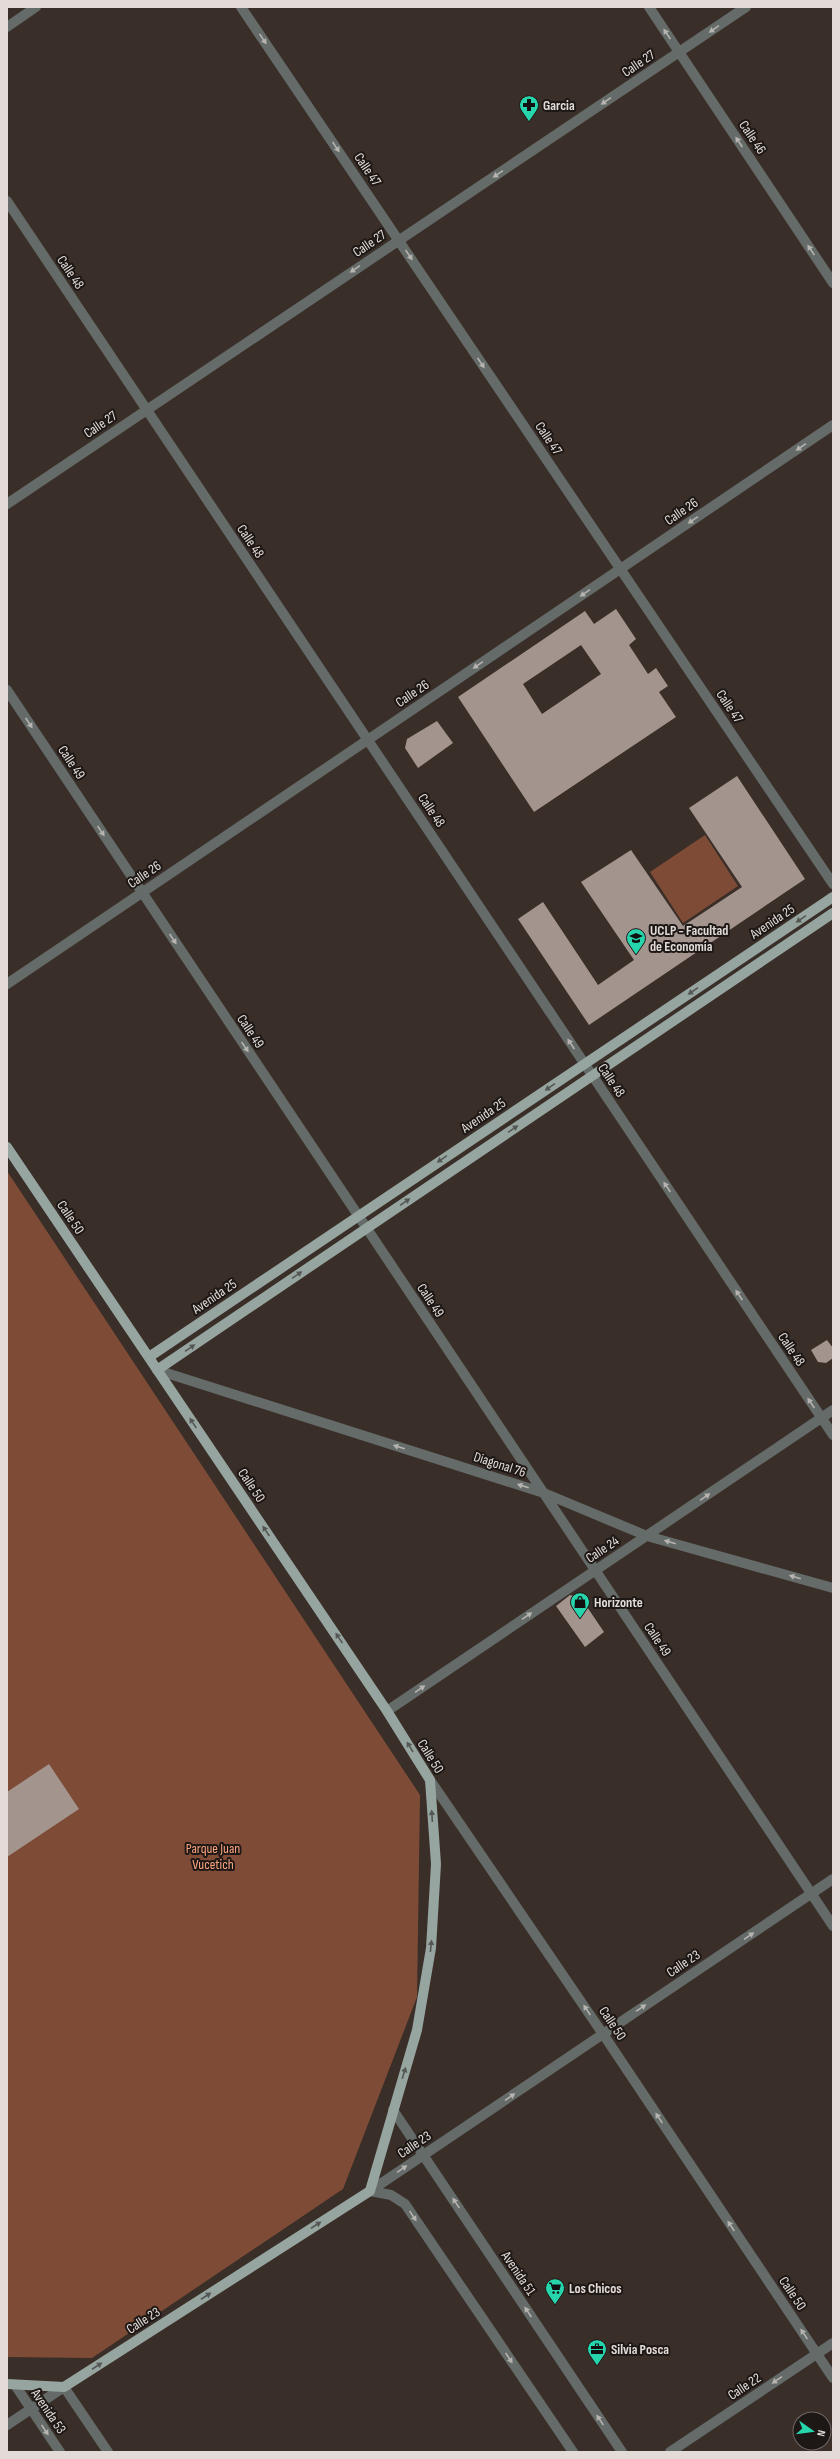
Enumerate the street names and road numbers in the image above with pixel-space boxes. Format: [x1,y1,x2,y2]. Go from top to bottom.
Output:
street label: Calle 27 [618,46,658,81]
street label: Calle 46 [735,117,770,157]
street label: Calle 47 [350,149,385,189]
street label: Calle 27 [349,226,389,261]
street label: Calle 48 [53,252,88,292]
street label: Calle 27 [80,407,120,442]
street label: Calle 47 [531,418,566,458]
street label: Calle 26 [661,494,701,529]
street label: Calle 48 [233,521,268,561]
street label: Calle 26 [392,676,432,711]
street label: Calle 47 [712,686,747,726]
street label: Calle 49 [54,742,89,782]
street label: Calle 48 [414,790,449,830]
street label: Calle 26 [124,857,164,892]
street label: Avenida 25 [746,900,798,943]
street label: Calle 49 [233,1011,268,1051]
street label: Calle 48 [594,1060,629,1100]
street label: Avenida 25 [457,1094,509,1137]
street label: Calle 50 [53,1197,88,1237]
street label: Avenida 25 [188,1275,240,1318]
street label: Calle 49 [413,1280,448,1320]
street label: Calle 48 [774,1329,809,1369]
street label: Diagonal 76 [471,1448,528,1481]
street label: Calle 50 [234,1465,269,1505]
street label: Calle 24 [582,1532,622,1567]
street label: Calle 49 [640,1619,675,1659]
street label: Calle 50 [414,1736,448,1776]
street label: Calle 23 [663,1946,703,1981]
street label: Calle 50 [595,2003,630,2043]
street label: Calle 23 [394,2127,434,2162]
street label: Avenida 51 [497,2247,539,2299]
street label: Calle 50 [775,2273,810,2313]
street label: Calle 23 [123,2303,163,2338]
street label: Calle 22 [724,2369,764,2404]
street label: Avenida 53 [27,2385,70,2437]

